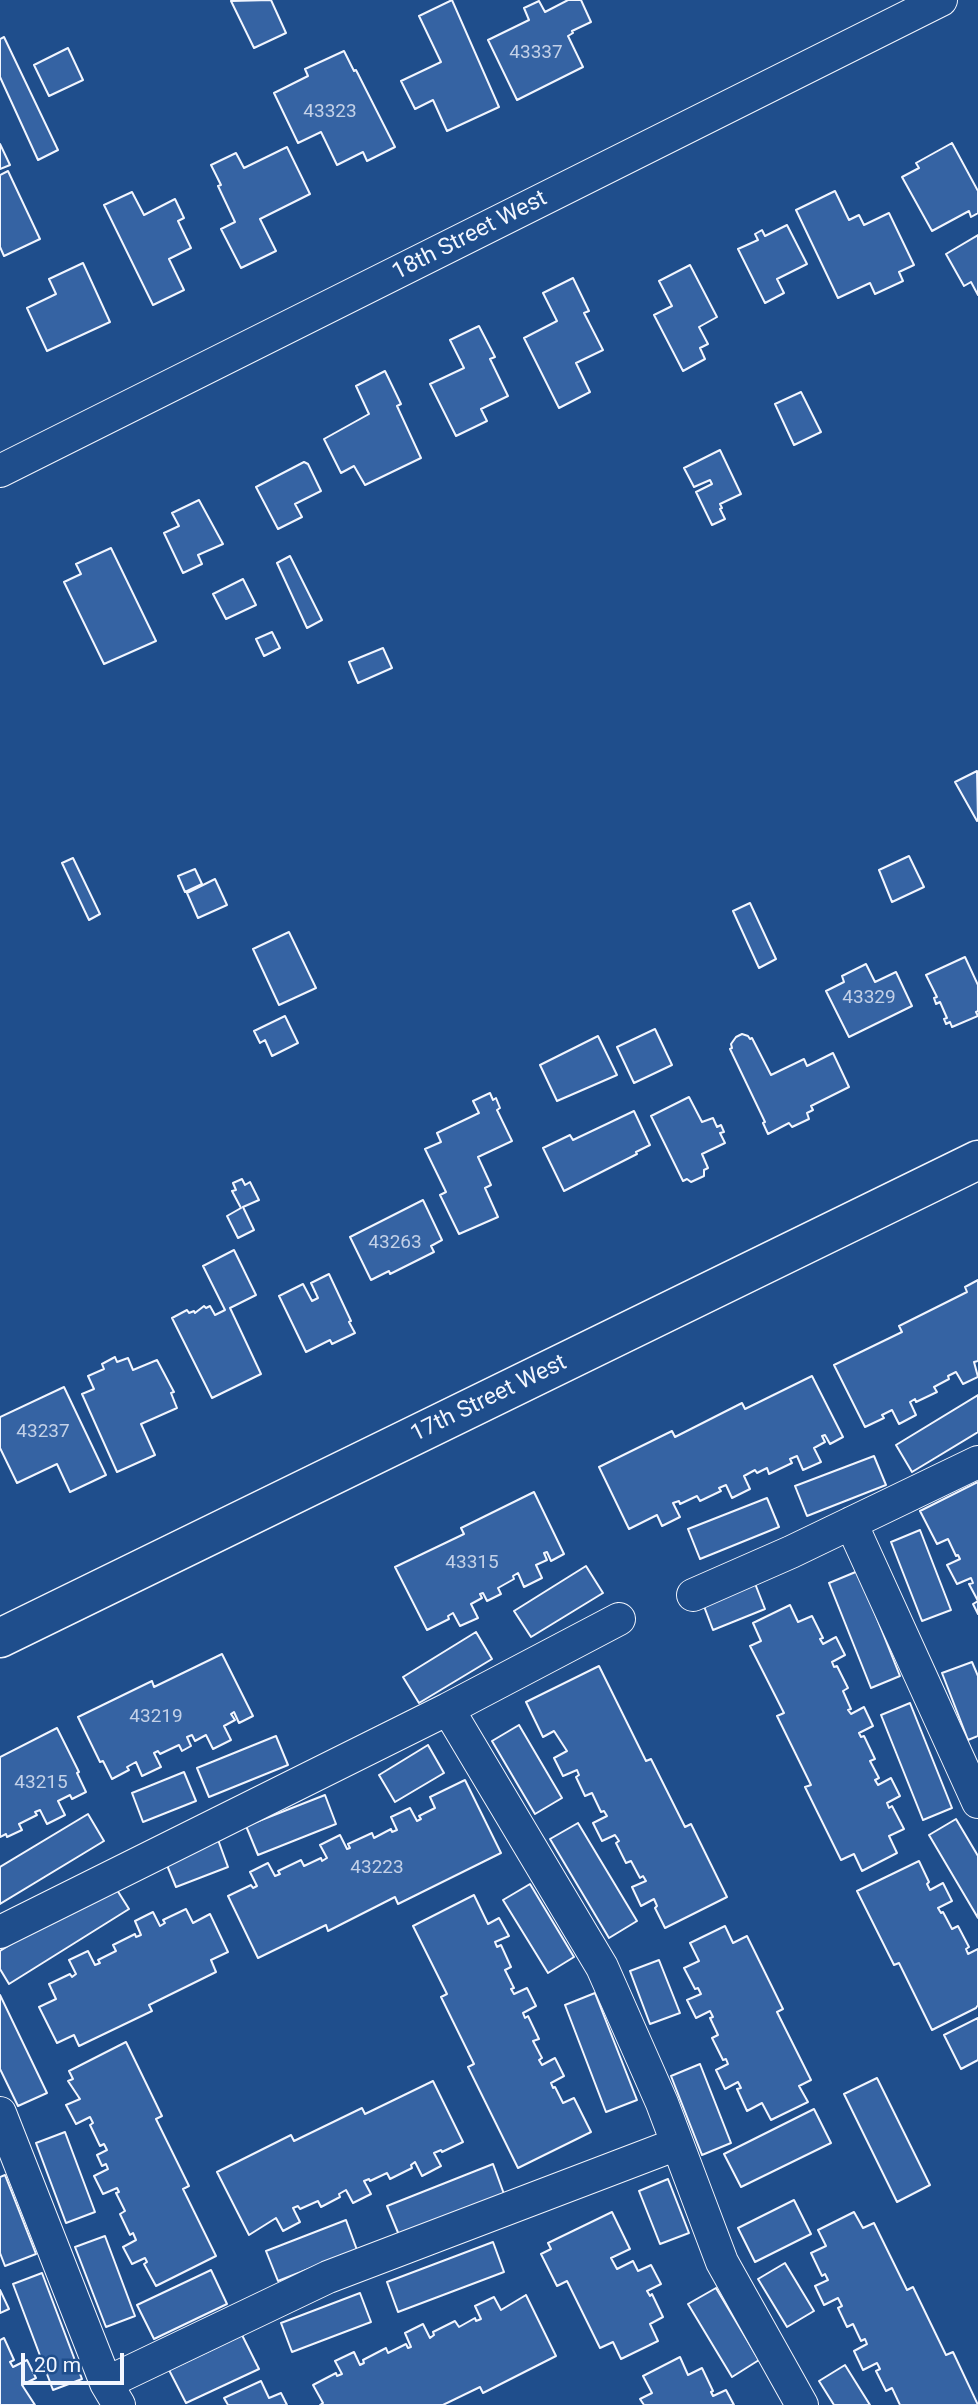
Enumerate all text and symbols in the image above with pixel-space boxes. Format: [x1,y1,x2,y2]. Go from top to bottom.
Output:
house number: 43337 [509,42,563,64]
house number: 43323 [303,101,357,123]
street label: 18th Street West [388,185,552,287]
house number: 43329 [842,987,896,1009]
house number: 43263 [368,1232,422,1254]
street label: 17th Street West [407,1349,571,1449]
house number: 43237 [16,1421,70,1443]
house number: 43315 [445,1552,499,1574]
house number: 43219 [129,1706,183,1728]
house number: 43215 [14,1772,68,1794]
house number: 43223 [350,1857,404,1879]
scale bar [24,2338,128,2382]
text: 20 m [34,2353,81,2377]

